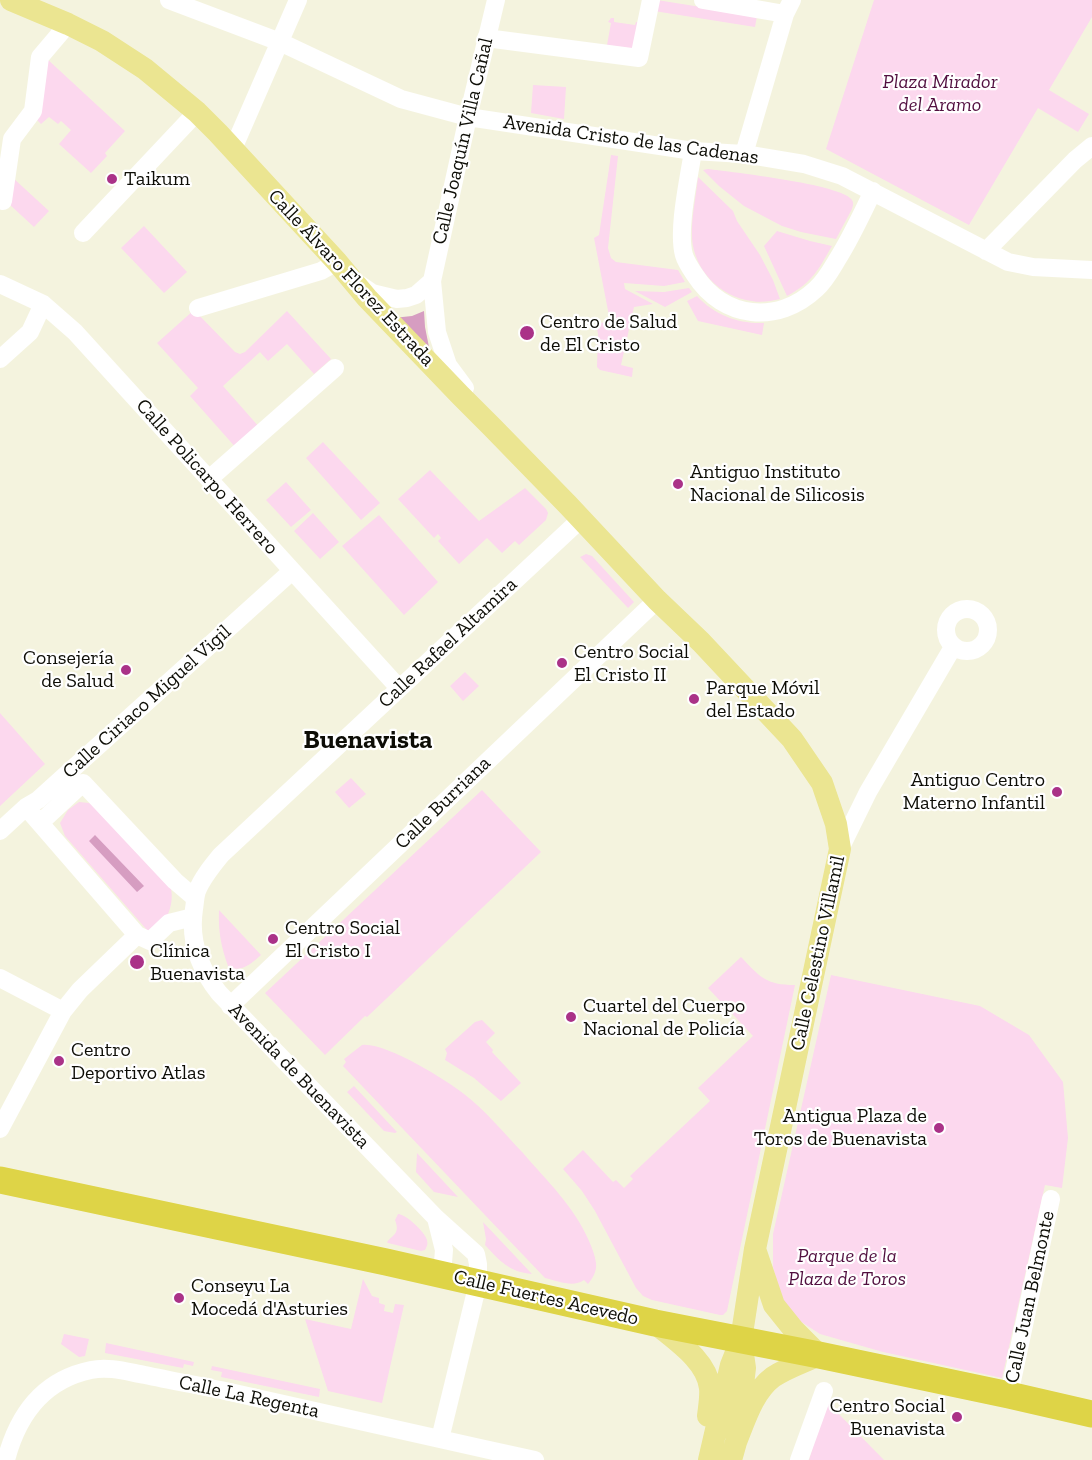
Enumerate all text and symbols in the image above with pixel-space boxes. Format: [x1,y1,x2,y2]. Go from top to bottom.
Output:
street label: Calle Joaquín Villa Cañal [428,35,498,247]
park label: Plaza Mirador del Aramo [883,70,997,117]
street label: Avenida Cristo de las Cadenas [502,110,760,170]
place label: Taikum [124,167,190,191]
marker: Taikum [105,172,119,186]
street label: Calle Álvaro Florez Estrada [263,185,439,371]
place label: Centro de Salud de El Cristo [540,310,677,357]
marker: Centro de Salud de El Cristo [518,324,536,342]
street label: Calle Policarpo Herrero [131,394,283,560]
place label: Antiguo Instituto Nacional de Silicosis [690,460,865,507]
marker: Antiguo Instituto Nacional de Silicosis [671,477,685,491]
street label: Calle Rafael Altamira [374,573,522,713]
street label: Calle Ciriaco Miguel Vigil [58,620,236,784]
place label: Centro Social El Cristo II [574,640,689,687]
place label: Consejería de Salud [23,646,114,693]
marker: Centro Social El Cristo II [555,656,569,670]
marker: Consejería de Salud [119,663,133,677]
place label: Parque Móvil del Estado [706,676,819,723]
marker: Parque Móvil del Estado [687,692,701,706]
district label: Buenavista [304,725,432,757]
street label: Calle Burriana [390,751,496,855]
place label: Antiguo Centro Materno Infantil [903,768,1045,815]
marker: Antiguo Centro Materno Infantil [1050,785,1064,799]
street label: Calle Celestino Villamil [786,853,850,1053]
place label: Centro Social El Cristo I [285,916,400,963]
marker: Centro Social El Cristo I [266,932,280,946]
place label: Clínica Buenavista [150,939,245,986]
marker: Clínica Buenavista [128,953,146,971]
place label: Cuartel del Cuerpo Nacional de Policía [583,994,745,1041]
street label: Avenida de Buenavista [223,998,375,1154]
marker: Cuartel del Cuerpo Nacional de Policía [564,1010,578,1024]
place label: Centro Deportivo Atlas [71,1038,205,1085]
marker: Centro Deportivo Atlas [52,1054,66,1068]
place label: Antigua Plaza de Toros de Buenavista [754,1104,927,1151]
marker: Antigua Plaza de Toros de Buenavista [932,1121,946,1135]
street label: Calle Juan Belmonte [1000,1209,1060,1385]
park label: Parque de la Plaza de Toros [788,1244,906,1291]
street label: Calle Fuertes Acevedo [451,1265,641,1331]
place label: Conseyu La Mocedá d'Asturies [191,1274,348,1321]
marker: Conseyu La Mocedá d'Asturies [172,1291,186,1305]
street label: Calle La Regenta [177,1370,321,1424]
place label: Centro Social Buenavista [830,1394,945,1441]
marker: Centro Social Buenavista [950,1410,964,1424]

